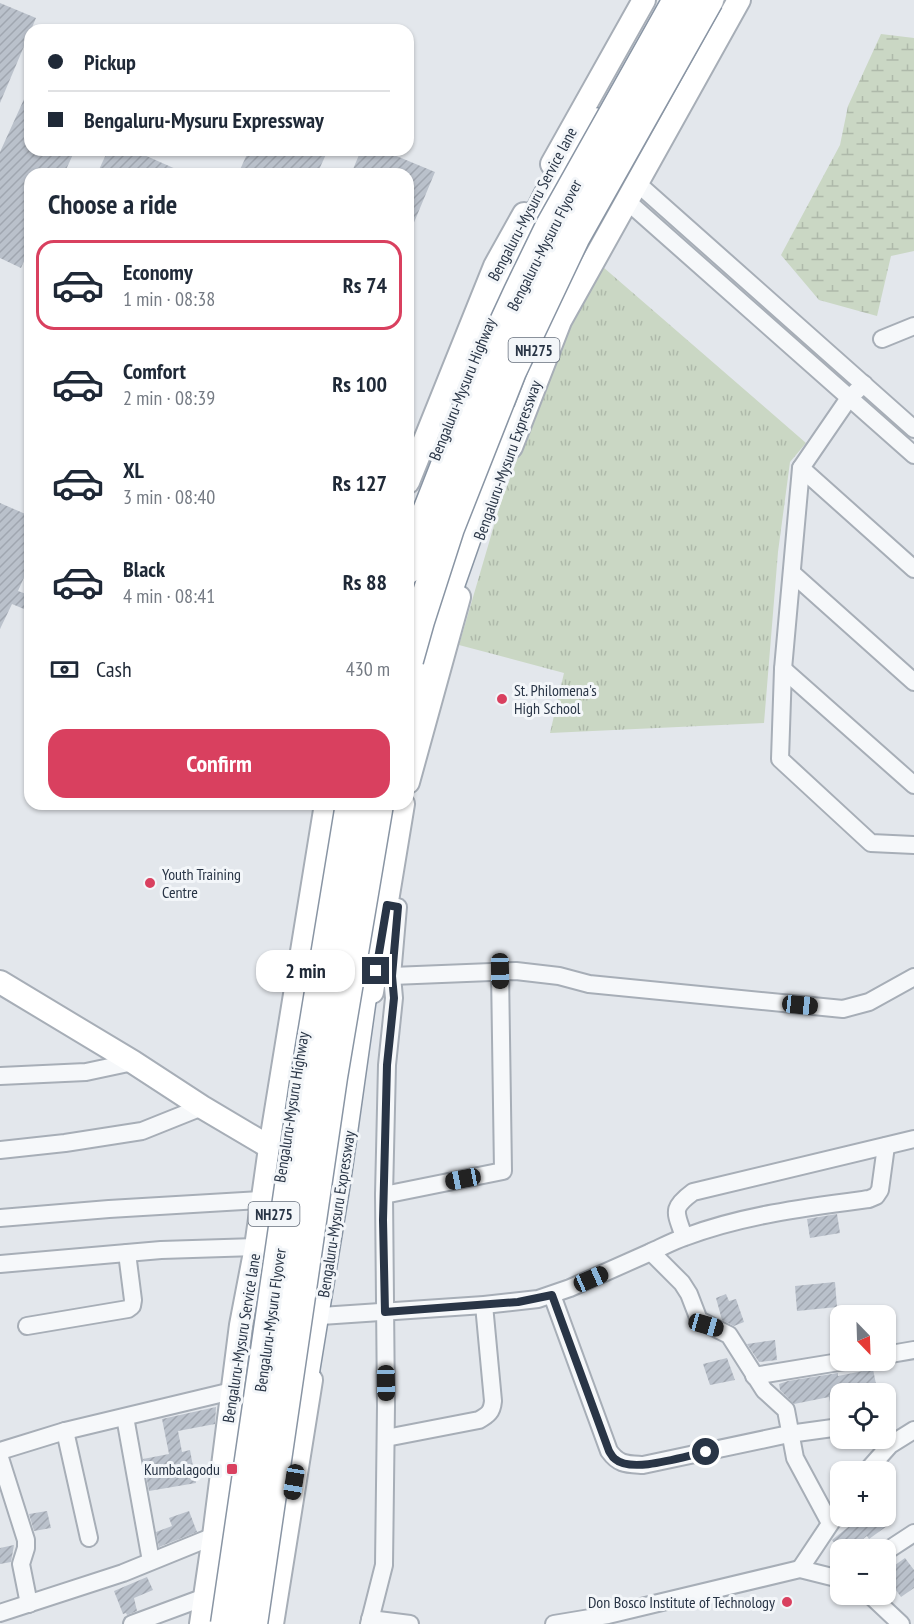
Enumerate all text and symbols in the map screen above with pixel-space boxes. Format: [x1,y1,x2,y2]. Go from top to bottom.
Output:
text: Pickup [84,48,136,76]
text: Bengaluru-Mysuru Expressway [84,106,324,134]
street label: Bengaluru-Mysuru Service lane [483,124,581,284]
street label: Bengaluru-Mysuru Flyover [502,175,586,314]
text: Choose a ride [48,187,177,221]
icon: car [51,258,105,312]
text: Economy [123,258,193,286]
text: Rs 74 [343,271,387,299]
text: 1 min · 08:38 [123,286,215,312]
street label: Bengaluru-Mysuru Highway [424,315,500,463]
road number: NH275 [508,338,560,362]
icon: car [51,357,105,411]
text: Comfort [123,357,186,385]
text: Rs 100 [332,370,387,398]
street label: Bengaluru-Mysuru Expressway [469,377,545,543]
text: 2 min · 08:39 [123,385,215,411]
icon: car [51,456,105,510]
text: XL [123,456,144,484]
text: Rs 127 [332,469,387,497]
text: 3 min · 08:40 [123,484,215,510]
icon: car [51,555,105,609]
text: Black [123,555,165,583]
text: Rs 88 [343,568,387,596]
text: 4 min · 08:41 [123,583,215,609]
icon: cash [48,653,81,686]
text: Cash [96,655,132,683]
text: 430 m [346,656,390,682]
place label: St. Philomena's High School [514,680,597,718]
marker: St. Philomena's High School [495,692,509,706]
button: Confirm [48,729,390,798]
place label: Youth Training Centre [162,864,241,902]
marker: Youth Training Centre [143,876,157,890]
callout: 2 min [256,950,355,992]
car [491,953,509,989]
route end [362,957,389,984]
text: 2 min [285,958,326,984]
car [781,994,819,1016]
street label: Bengaluru-Mysuru Highway [269,1030,313,1184]
street label: Bengaluru-Mysuru Expressway [313,1129,359,1299]
car [444,1167,482,1191]
road number: NH275 [248,1202,300,1226]
street label: Bengaluru-Mysuru Flyover [250,1246,290,1393]
street label: Bengaluru-Mysuru Service lane [218,1252,264,1424]
car [571,1263,611,1295]
north arrow [830,1305,896,1371]
map controls [830,1305,896,1605]
car [686,1311,726,1339]
car [377,1365,395,1401]
button: locate [830,1383,896,1449]
route start [692,1438,719,1465]
place label: Kumbalagodu [144,1459,220,1479]
button: + [830,1461,896,1527]
marker: Kumbalagodu [225,1462,239,1476]
car [282,1463,306,1501]
button: − [830,1539,896,1605]
place label: Don Bosco Institute of Technology [588,1592,775,1612]
marker: Don Bosco Institute of Technology [780,1595,794,1609]

